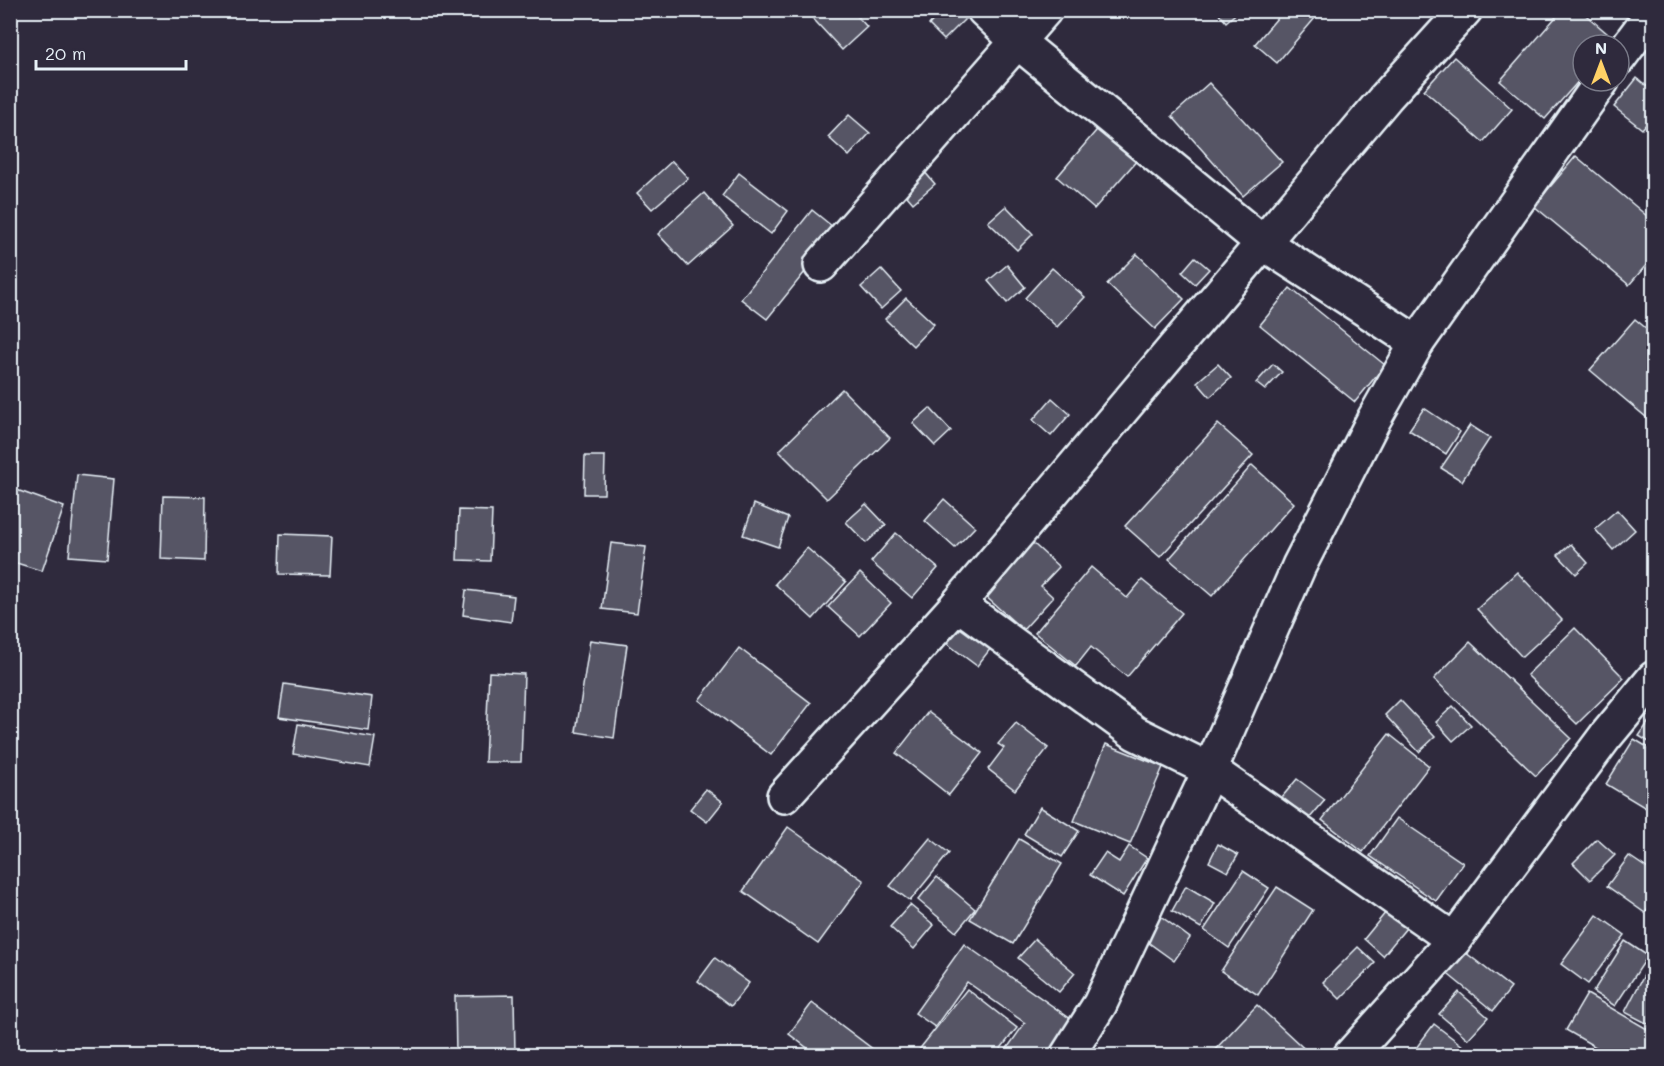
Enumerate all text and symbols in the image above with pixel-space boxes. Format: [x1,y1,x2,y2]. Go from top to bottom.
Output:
scale bar [36,33,186,71]
north arrow [1571,33,1631,93]
text: N [1595,37,1607,58]
text: 20 m [45,41,86,65]

